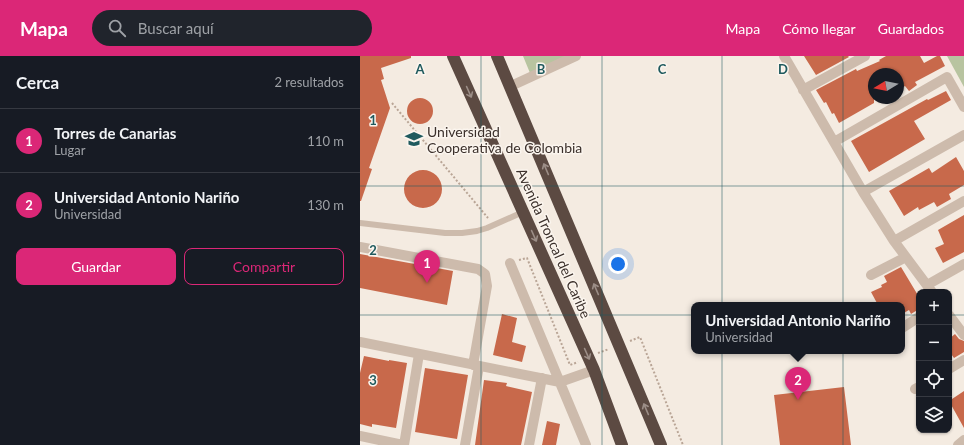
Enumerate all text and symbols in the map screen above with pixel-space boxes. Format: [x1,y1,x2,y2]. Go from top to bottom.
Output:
search box [92,10,372,46]
text: Mapa [20,17,68,40]
icon: search [106,17,128,39]
text: Buscar aquí [138,19,214,37]
text: Mapa [726,20,760,37]
text: Cómo llegar [782,20,856,37]
text: Guardados [878,20,944,37]
text: A [414,61,425,77]
text: B [537,61,546,77]
text: C [658,61,667,77]
text: D [778,61,788,77]
north arrow [868,68,904,104]
text: Cerca [16,72,59,93]
text: 2 resultados [274,74,344,90]
one-way arrow [466,85,473,97]
text: 1 [369,112,377,128]
place label: Universidad Cooperativa de Colombia [427,123,582,156]
text: Torres de Canarias [54,124,176,142]
school or university icon: Universidad Cooperativa de Colombia [404,129,424,149]
text: 1 [25,133,33,149]
text: 110 m [307,133,344,149]
text: Lugar [54,142,86,158]
one-way arrow [541,164,549,176]
street label: Avenida Troncal del Caribe [513,165,595,321]
text: Universidad Antonio Nariño [54,188,240,206]
text: 2 [25,197,33,213]
text: 130 m [307,197,344,213]
text: Universidad [54,206,122,222]
one-way arrow [531,229,538,241]
text: 2 [369,242,377,258]
button: Guardar [16,248,176,285]
button: Compartir [184,248,344,285]
pin: 1 [414,250,440,283]
your location [608,254,628,274]
one-way arrow [591,284,599,296]
map controls [916,289,952,433]
button: + [916,289,952,325]
popup [691,302,905,354]
text: Universidad Antonio Nariño [705,311,891,329]
button: − [916,325,952,361]
text: Universidad [705,329,773,345]
one-way arrow [584,348,591,360]
button: locate [916,361,952,397]
pin: 2 [785,367,811,400]
text: 3 [369,372,377,388]
button: layers [916,397,952,433]
one-way arrow [642,403,649,415]

